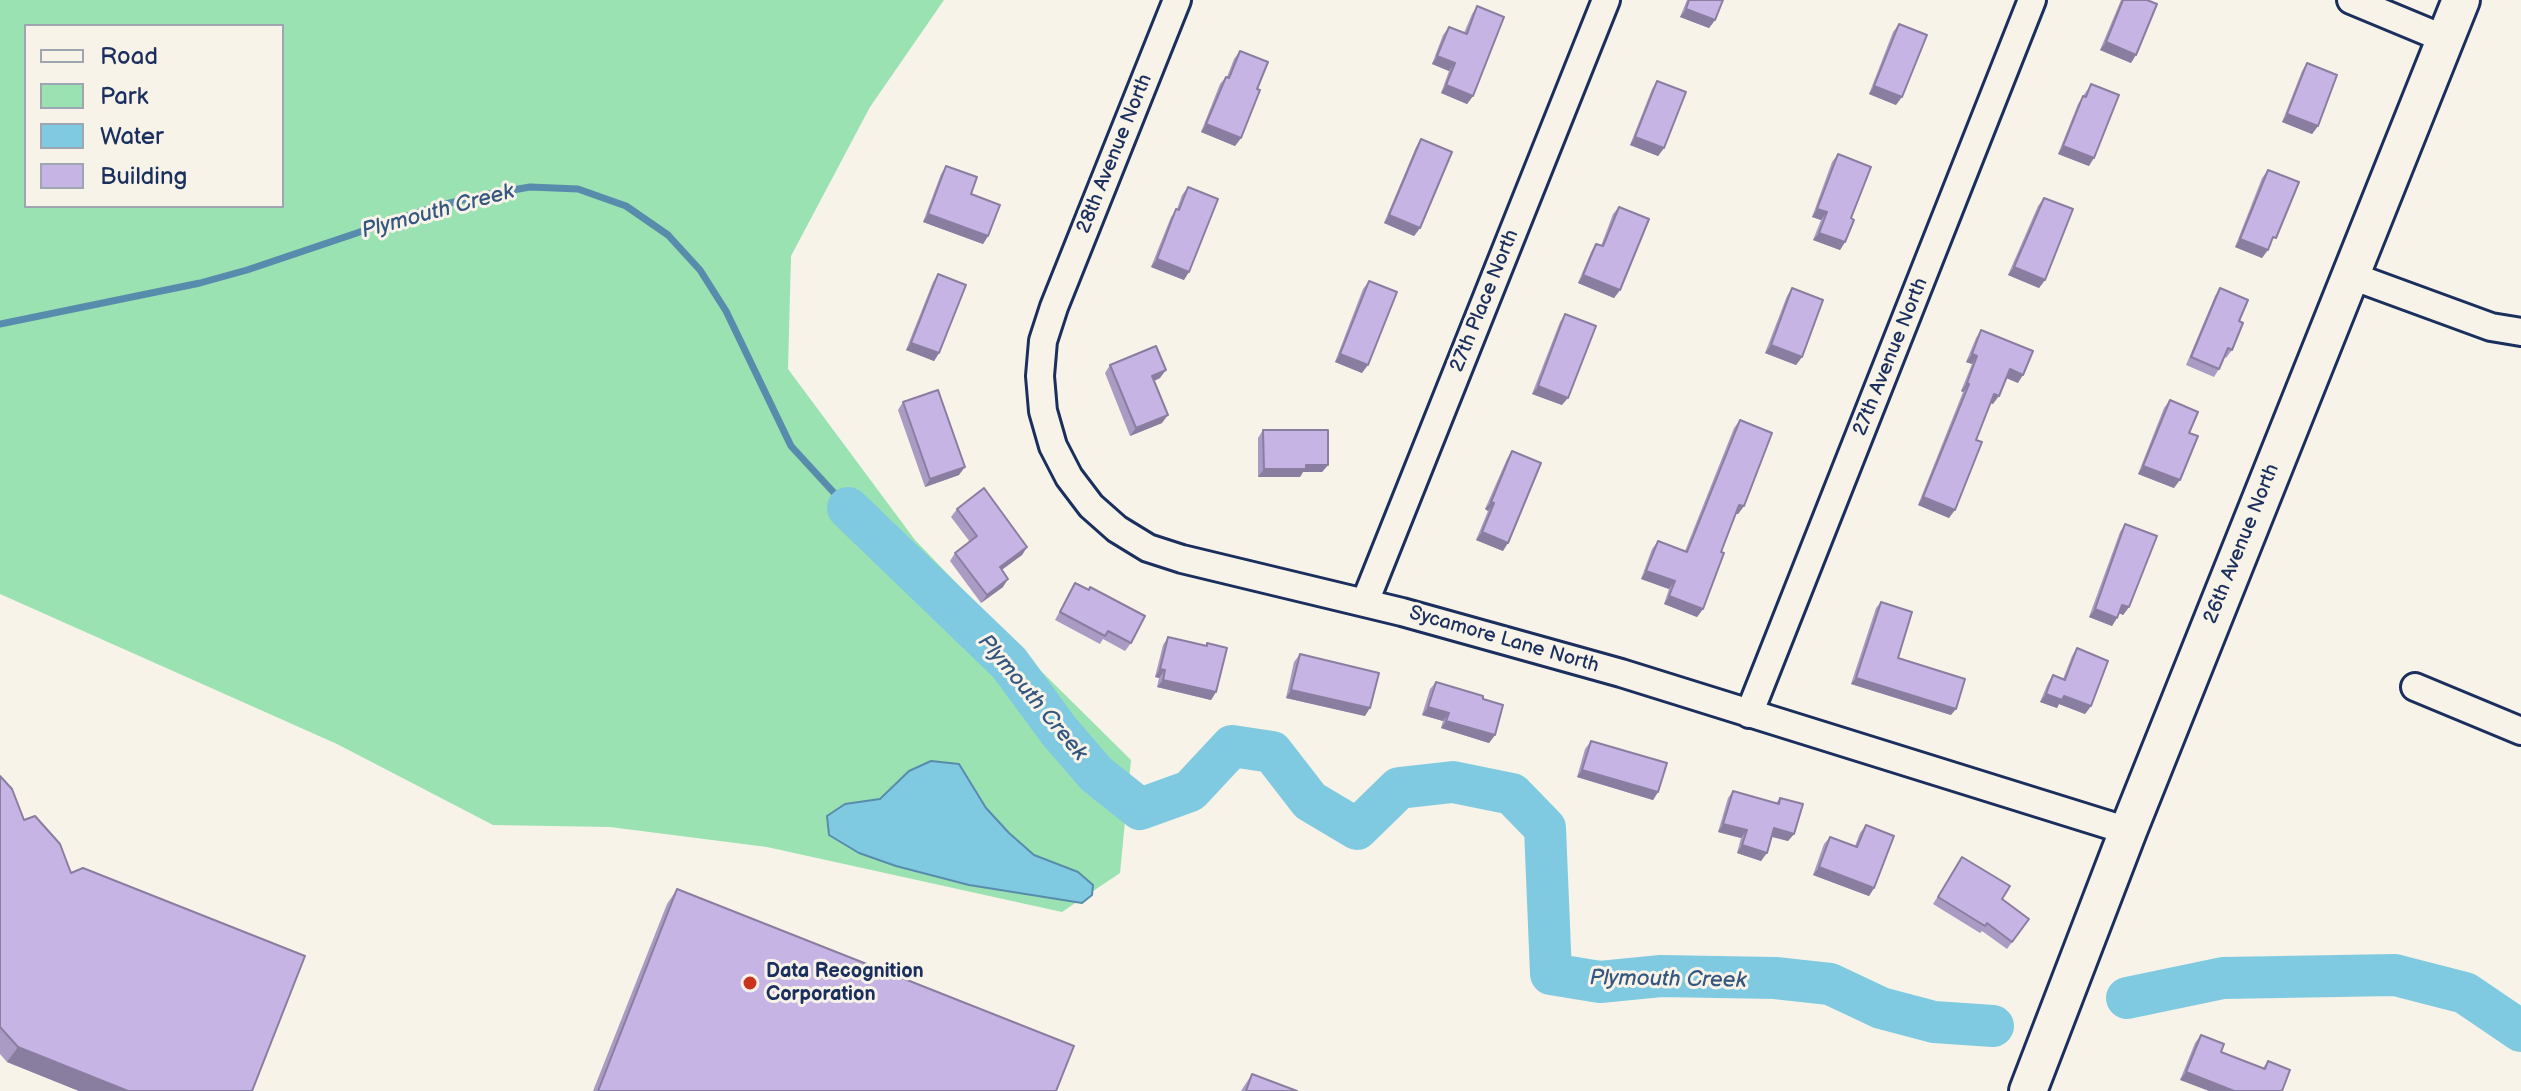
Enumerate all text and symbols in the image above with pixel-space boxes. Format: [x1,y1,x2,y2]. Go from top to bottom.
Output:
legend [24,24,284,208]
text: Road [100,42,158,71]
street label: 28th Avenue North [1072,71,1158,237]
text: Park [100,82,148,111]
text: Water [100,122,164,151]
text: Building [100,162,187,191]
water label: Plymouth Creek [359,179,517,245]
street label: 27th Place North [1446,226,1524,376]
street label: 27th Avenue North [1848,275,1934,439]
street label: 26th Avenue North [2199,461,2285,627]
street label: Sycamore Lane North [1406,601,1602,679]
water label: Plymouth Creek [972,630,1092,766]
place label: Data Recognition Corporation [766,960,924,1007]
water label: Plymouth Creek [1589,965,1747,995]
marker: Data Recognition Corporation [741,974,759,992]

